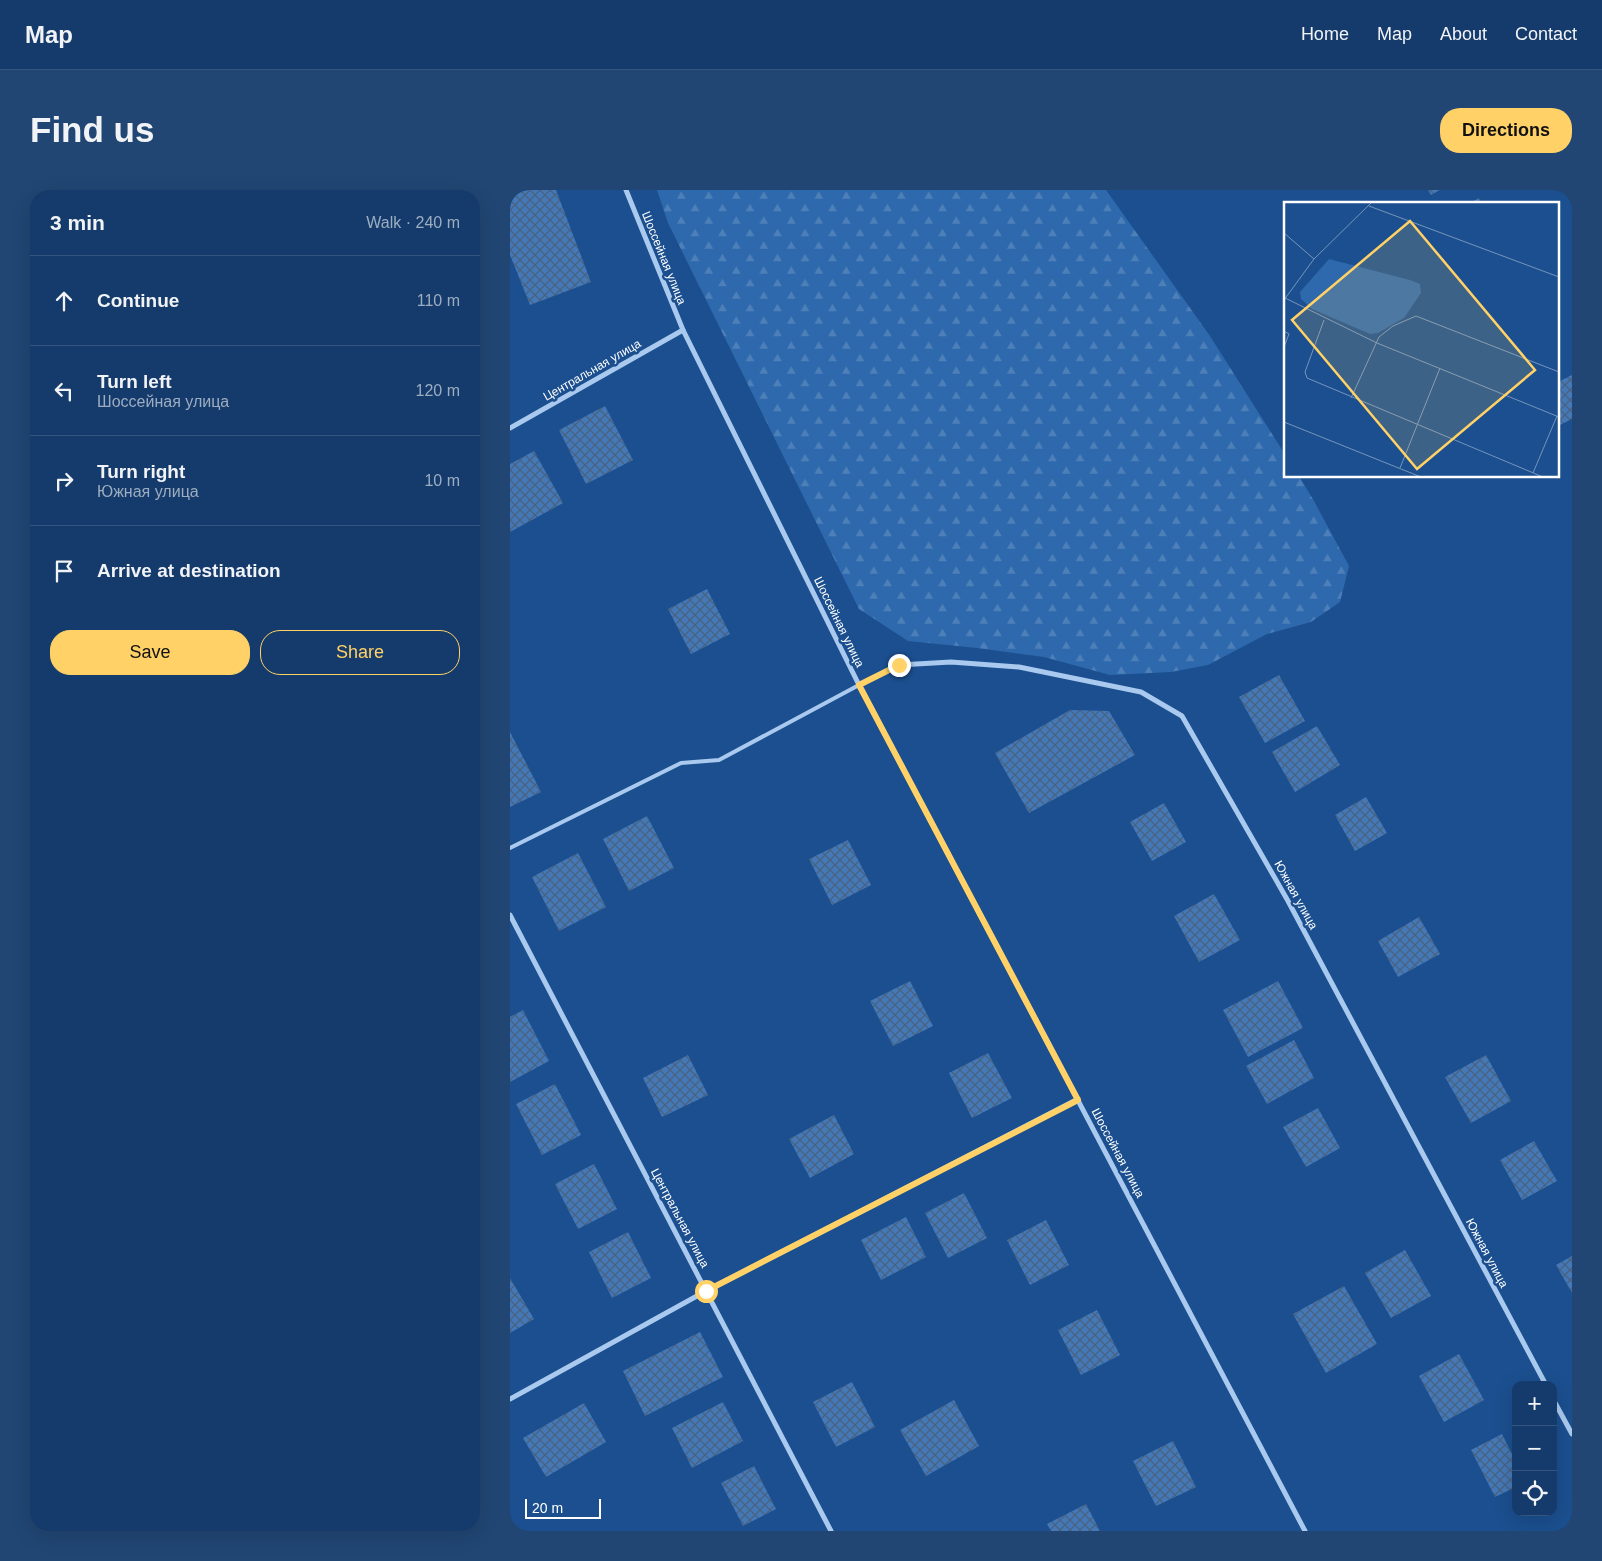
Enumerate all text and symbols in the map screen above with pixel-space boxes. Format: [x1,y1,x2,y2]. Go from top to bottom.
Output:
text: Map [25,21,73,48]
text: Home [1301,24,1349,44]
text: Map [1377,24,1412,44]
text: About [1440,24,1487,44]
text: Contact [1515,24,1577,44]
button: Directions [1440,108,1572,153]
text: Find us [30,110,154,149]
inset map [1284,202,1560,478]
street label: Шоссейная улица [639,209,689,307]
text: 3 min [50,211,105,234]
text: Walk · 240 m [366,214,460,231]
icon: ahead [50,287,78,315]
text: Continue [97,290,179,311]
text: 110 m [417,292,460,309]
street label: Центральная улица [541,336,644,404]
text: Turn left [97,371,172,392]
icon: left [50,377,78,405]
text: 120 m [416,382,460,399]
text: Шоссейная улица [97,393,229,410]
text: Turn right [97,461,185,482]
icon: right [50,467,78,495]
text: 10 m [424,472,460,489]
text: Южная улица [97,483,199,500]
icon: arrive [50,557,78,585]
text: Arrive at destination [97,560,281,581]
street label: Шоссейная улица [811,574,867,670]
button: Save [50,630,250,675]
button: Share [260,630,460,675]
route end [888,654,911,677]
street label: Южная улица [1271,858,1321,932]
street label: Шоссейная улица [1089,1106,1148,1200]
street label: Центральная улица [648,1166,712,1270]
street label: Южная улица [1463,1216,1511,1290]
route start [695,1280,718,1303]
map controls [1512,1381,1557,1516]
button: + [1512,1381,1557,1426]
button: − [1512,1426,1557,1471]
button: locate [1512,1471,1557,1516]
scale bar [525,1496,601,1519]
text: 20 m [532,1500,563,1516]

